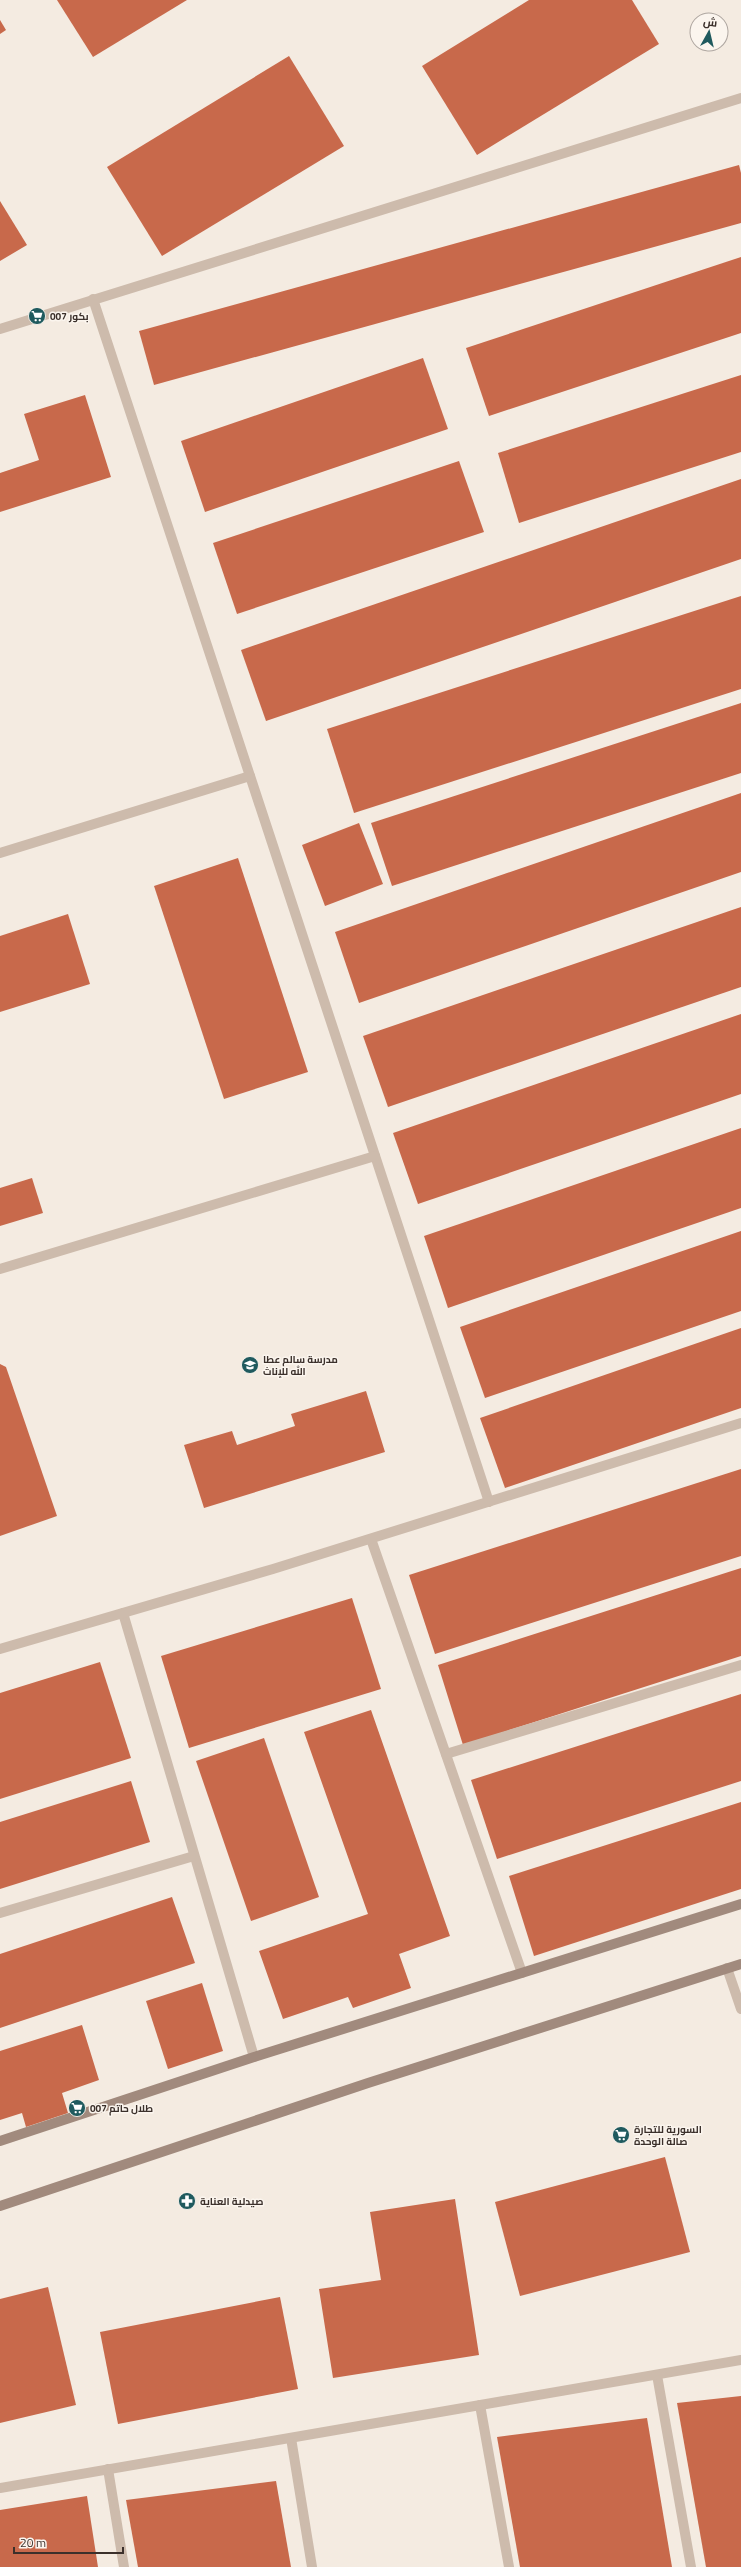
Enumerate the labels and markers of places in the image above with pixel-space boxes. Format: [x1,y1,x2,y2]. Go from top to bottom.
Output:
supermarket icon: بكور 007 [27,306,47,326]
place label: بكور 007 [50,309,89,324]
place label: مدرسة سالم عطا الله للإناث [263,1352,338,1379]
school or university icon: مدرسة سالم عطا الله للإناث [240,1355,260,1375]
supermarket icon: طلال حاتم 007 [67,2098,87,2118]
place label: طلال حاتم 007 [90,2101,153,2116]
place label: السورية للتجارة صالة الوحدة [634,2122,702,2149]
supermarket icon: السورية للتجارة صالة الوحدة [611,2125,631,2145]
pharmacy icon: صيدلية العناية [177,2191,197,2211]
place label: صيدلية العناية [200,2194,264,2209]

